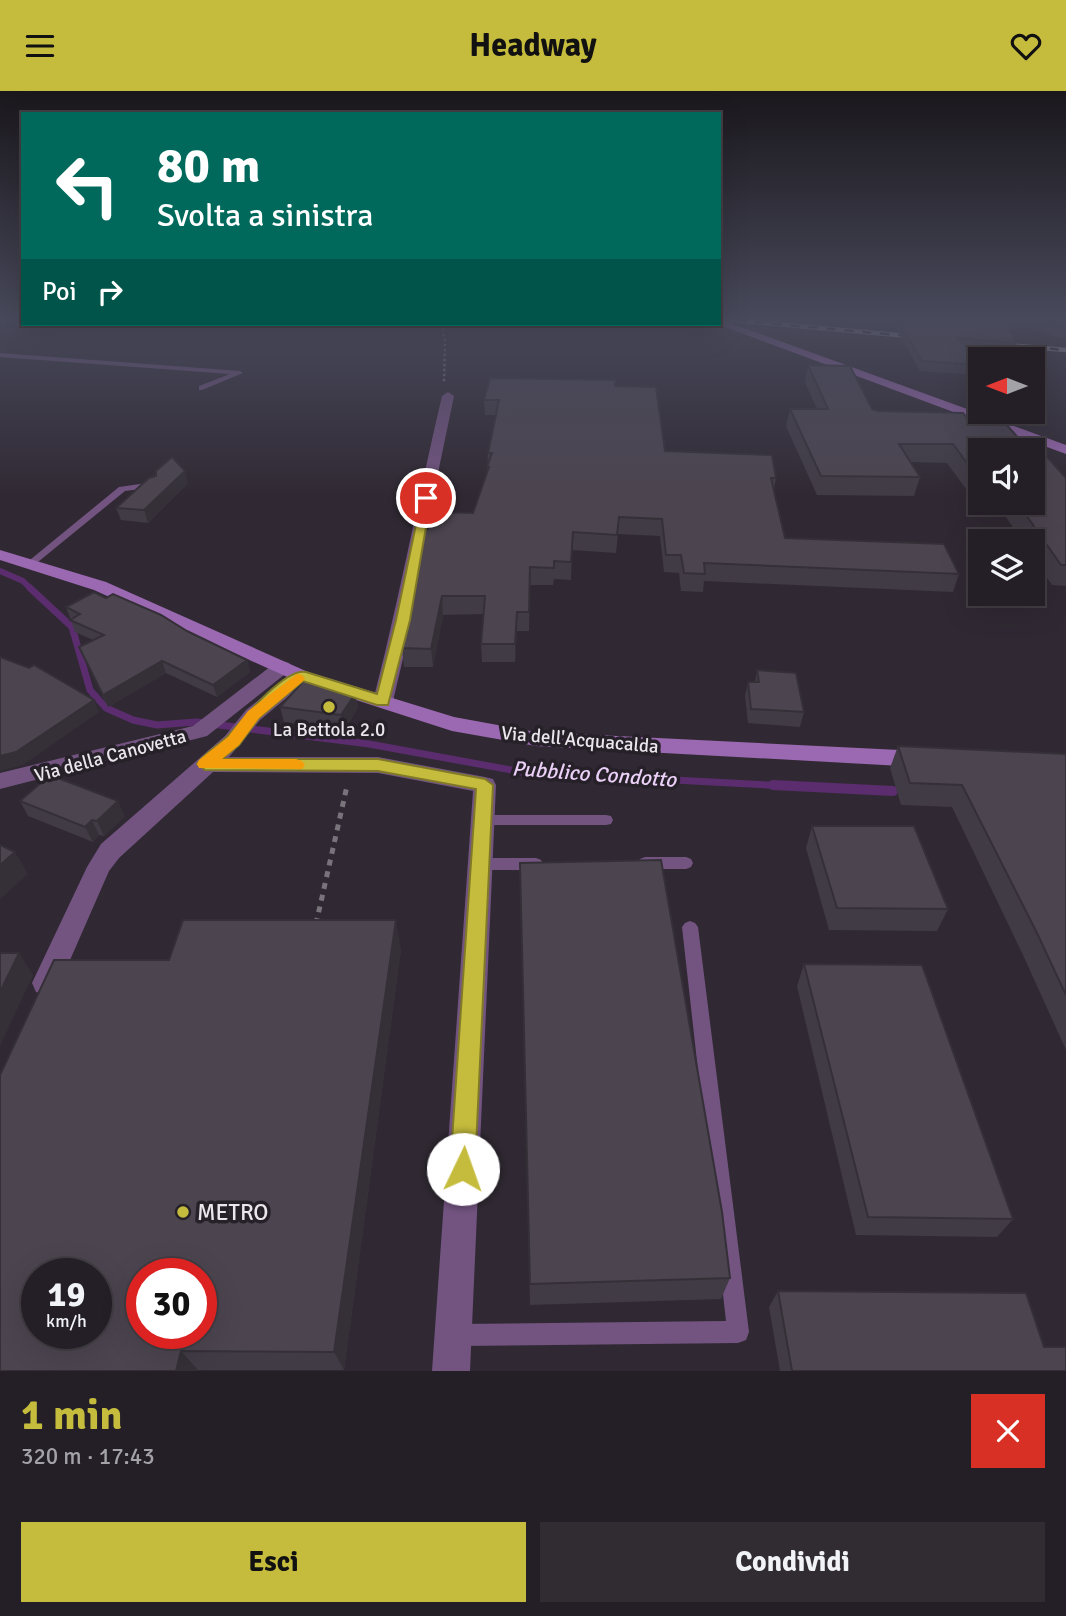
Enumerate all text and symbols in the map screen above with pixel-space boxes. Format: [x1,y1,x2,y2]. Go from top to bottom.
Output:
text: Headway [469,26,597,65]
icon: menu [21,27,59,65]
icon: heart [1007,27,1045,65]
text: 80 m [157,136,260,196]
icon: left [42,140,133,231]
text: Svolta a sinistra [157,196,373,235]
icon: right [91,273,129,311]
text: Poi [42,276,77,308]
north arrow [968,347,1045,423]
map controls [968,347,1045,606]
button: sound [968,438,1045,515]
pin [396,468,456,528]
icon: arrive [407,479,445,517]
button: layers [968,529,1045,606]
marker: La Bettola 2.0 [321,699,337,715]
place label: La Bettola 2.0 [273,718,385,742]
street label: Via dell'Acquacalda [500,721,660,759]
street label: Via della Canovetta [32,724,189,788]
water label: Pubblico Condotto [511,755,678,793]
position arrow [426,1132,500,1206]
place label: METRO [197,1198,269,1227]
marker: METRO [175,1204,191,1220]
speed limit sign: 30 [126,1258,217,1349]
text: 19 [48,1273,85,1316]
text: km/h [46,1310,87,1332]
text: 1 min [21,1390,122,1441]
button: close [971,1394,1045,1468]
text: 320 m · 17:43 [21,1442,155,1471]
button: Esci [21,1522,526,1602]
button: Condividi [540,1522,1045,1602]

